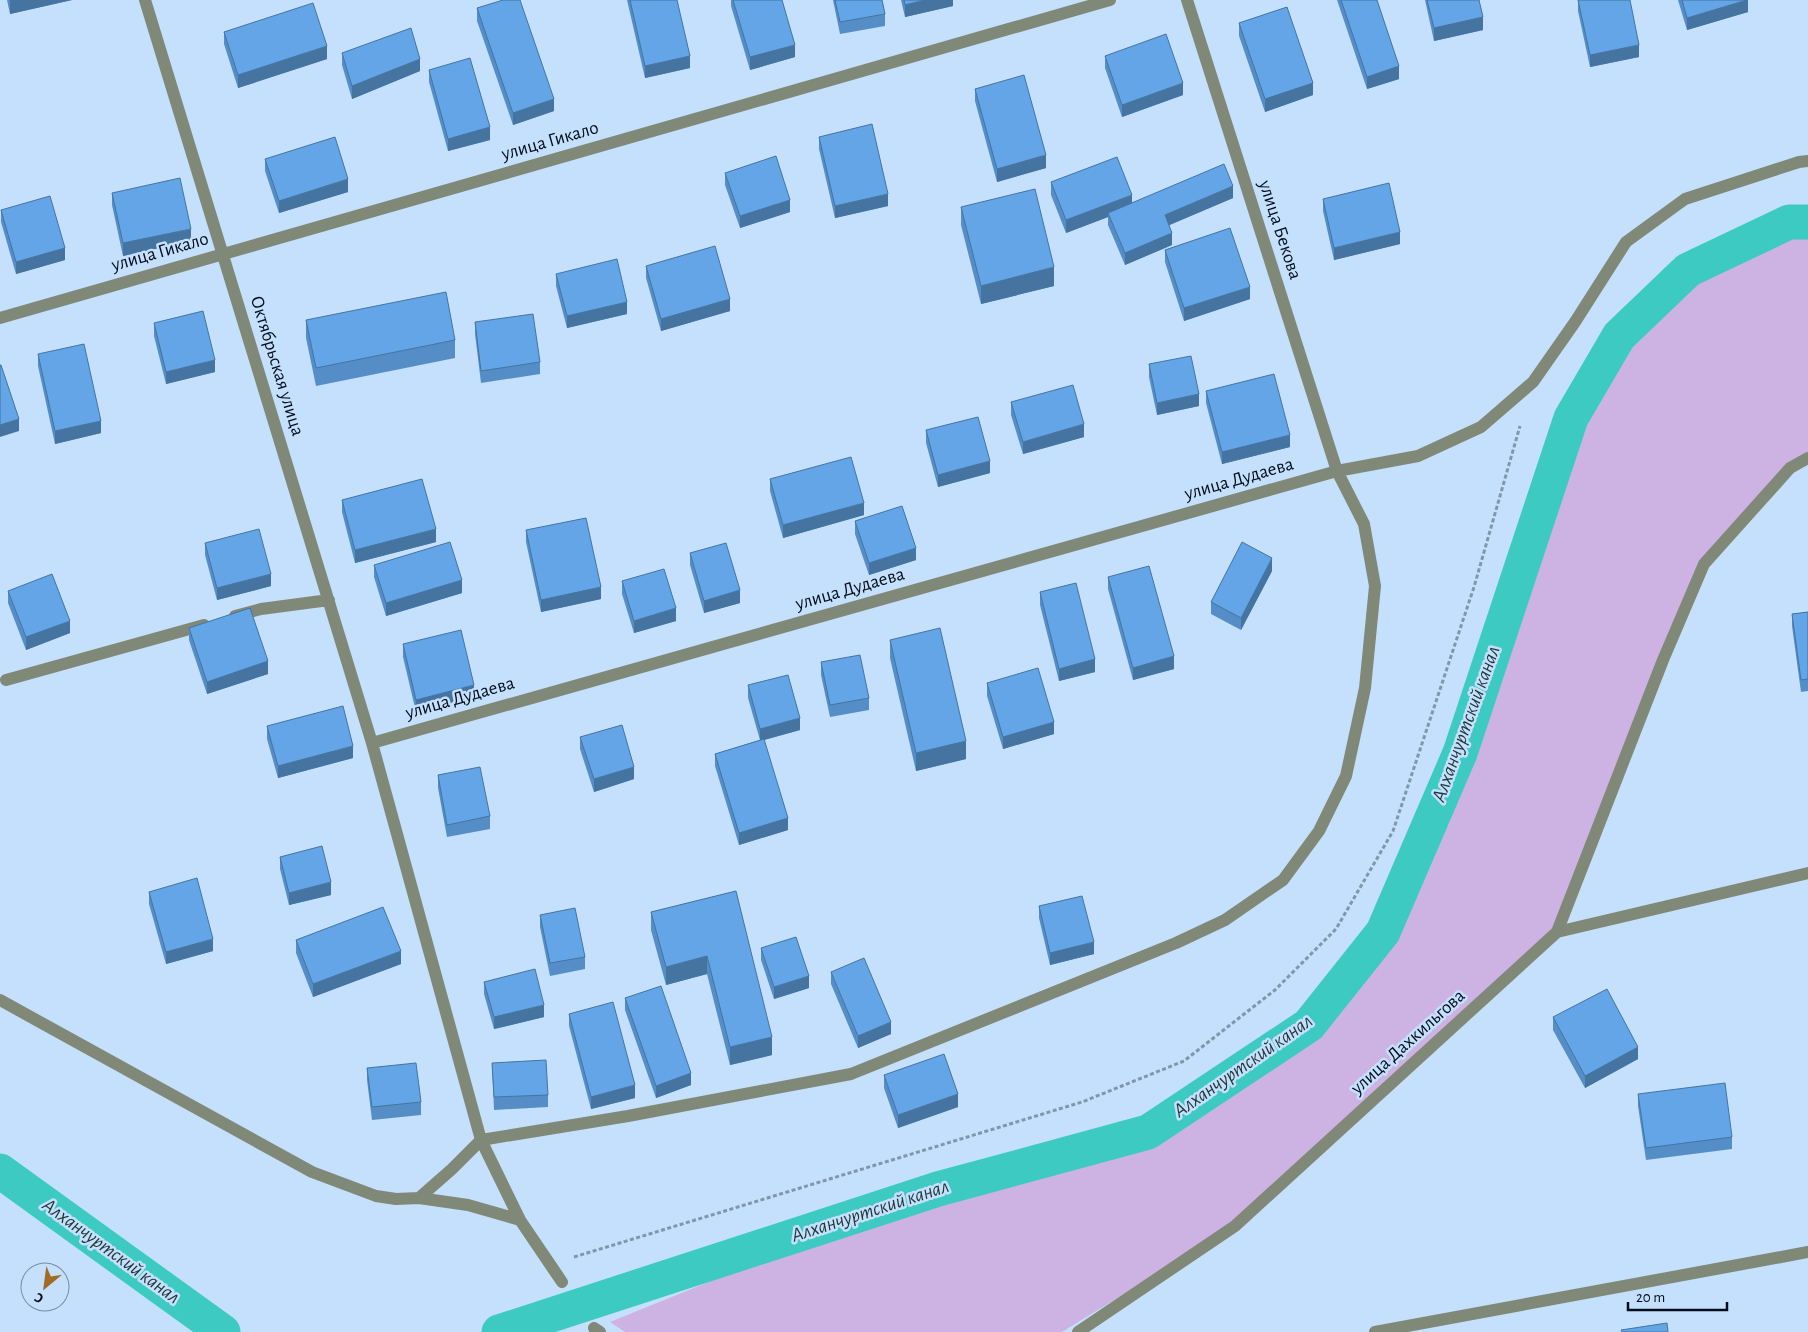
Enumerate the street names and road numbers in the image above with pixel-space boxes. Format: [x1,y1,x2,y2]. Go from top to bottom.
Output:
street label: улица Гикало [498,118,601,164]
street label: улица Бекова [1255,177,1305,282]
street label: улица Гикало [108,229,211,275]
street label: Октябрьская улица [247,294,307,439]
street label: улица Дудаева [1181,454,1296,504]
street label: улица Дудаева [792,564,907,614]
street label: улица Дудаева [402,673,517,723]
street label: улица Дахкильгова [1347,986,1469,1099]

